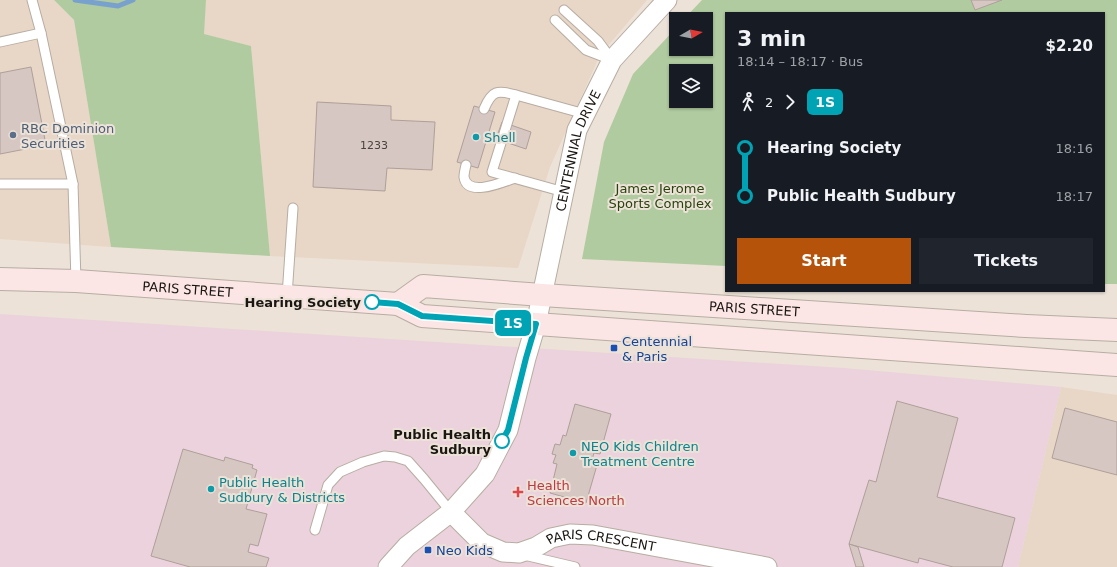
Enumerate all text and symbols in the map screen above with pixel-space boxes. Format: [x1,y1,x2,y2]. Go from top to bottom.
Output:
north arrow [669,12,713,56]
map controls [669,12,713,108]
text: 3 min [737,26,806,51]
text: $2.20 [1046,37,1093,55]
text: 18:14 – 18:17 · Bus [737,54,863,69]
button: layers [669,64,713,108]
street label: CENTENNIAL DRIVE [553,87,603,213]
icon: walk [737,91,759,113]
icon: forward [779,91,801,113]
text: 1S [815,94,835,110]
text: 2 [765,95,773,110]
place label: RBC Dominion Securities [21,121,114,151]
marker: RBC Dominion Securities [8,130,18,140]
place label: Shell [484,130,516,145]
marker: Shell [471,132,481,142]
house number: 1233 [360,139,388,152]
text: Hearing Society [767,139,901,157]
text: 18:16 [1056,141,1093,156]
park label: James Jerome Sports Complex [609,181,712,211]
text: Public Health Sudbury [767,187,956,205]
text: 18:17 [1056,189,1093,204]
button: Start [737,238,911,284]
button: Tickets [919,238,1093,284]
street label: PARIS STREET [142,278,234,300]
marker: Hearing Society [364,294,380,310]
place label: Hearing Society [245,295,362,310]
street label: PARIS STREET [709,298,800,319]
line badge: 1S [495,310,531,336]
text: 1S [503,315,523,331]
place label: Centennial & Paris [622,334,692,364]
marker: Centennial & Paris [609,343,619,353]
place label: Public Health Sudbury [393,427,492,457]
marker: Public Health Sudbury [494,433,510,449]
place label: NEO Kids Children Treatment Centre [580,439,699,469]
marker: NEO Kids Children Treatment Centre [568,448,578,458]
place label: Public Health Sudbury & Districts [219,475,345,505]
place label: Health Sciences North [527,478,625,508]
marker: Public Health Sudbury & Districts [206,484,216,494]
marker: Health Sciences North [512,486,524,498]
street label: PARIS CRESCENT [543,526,657,554]
place label: Neo Kids [436,543,493,558]
marker: Neo Kids [423,545,433,555]

